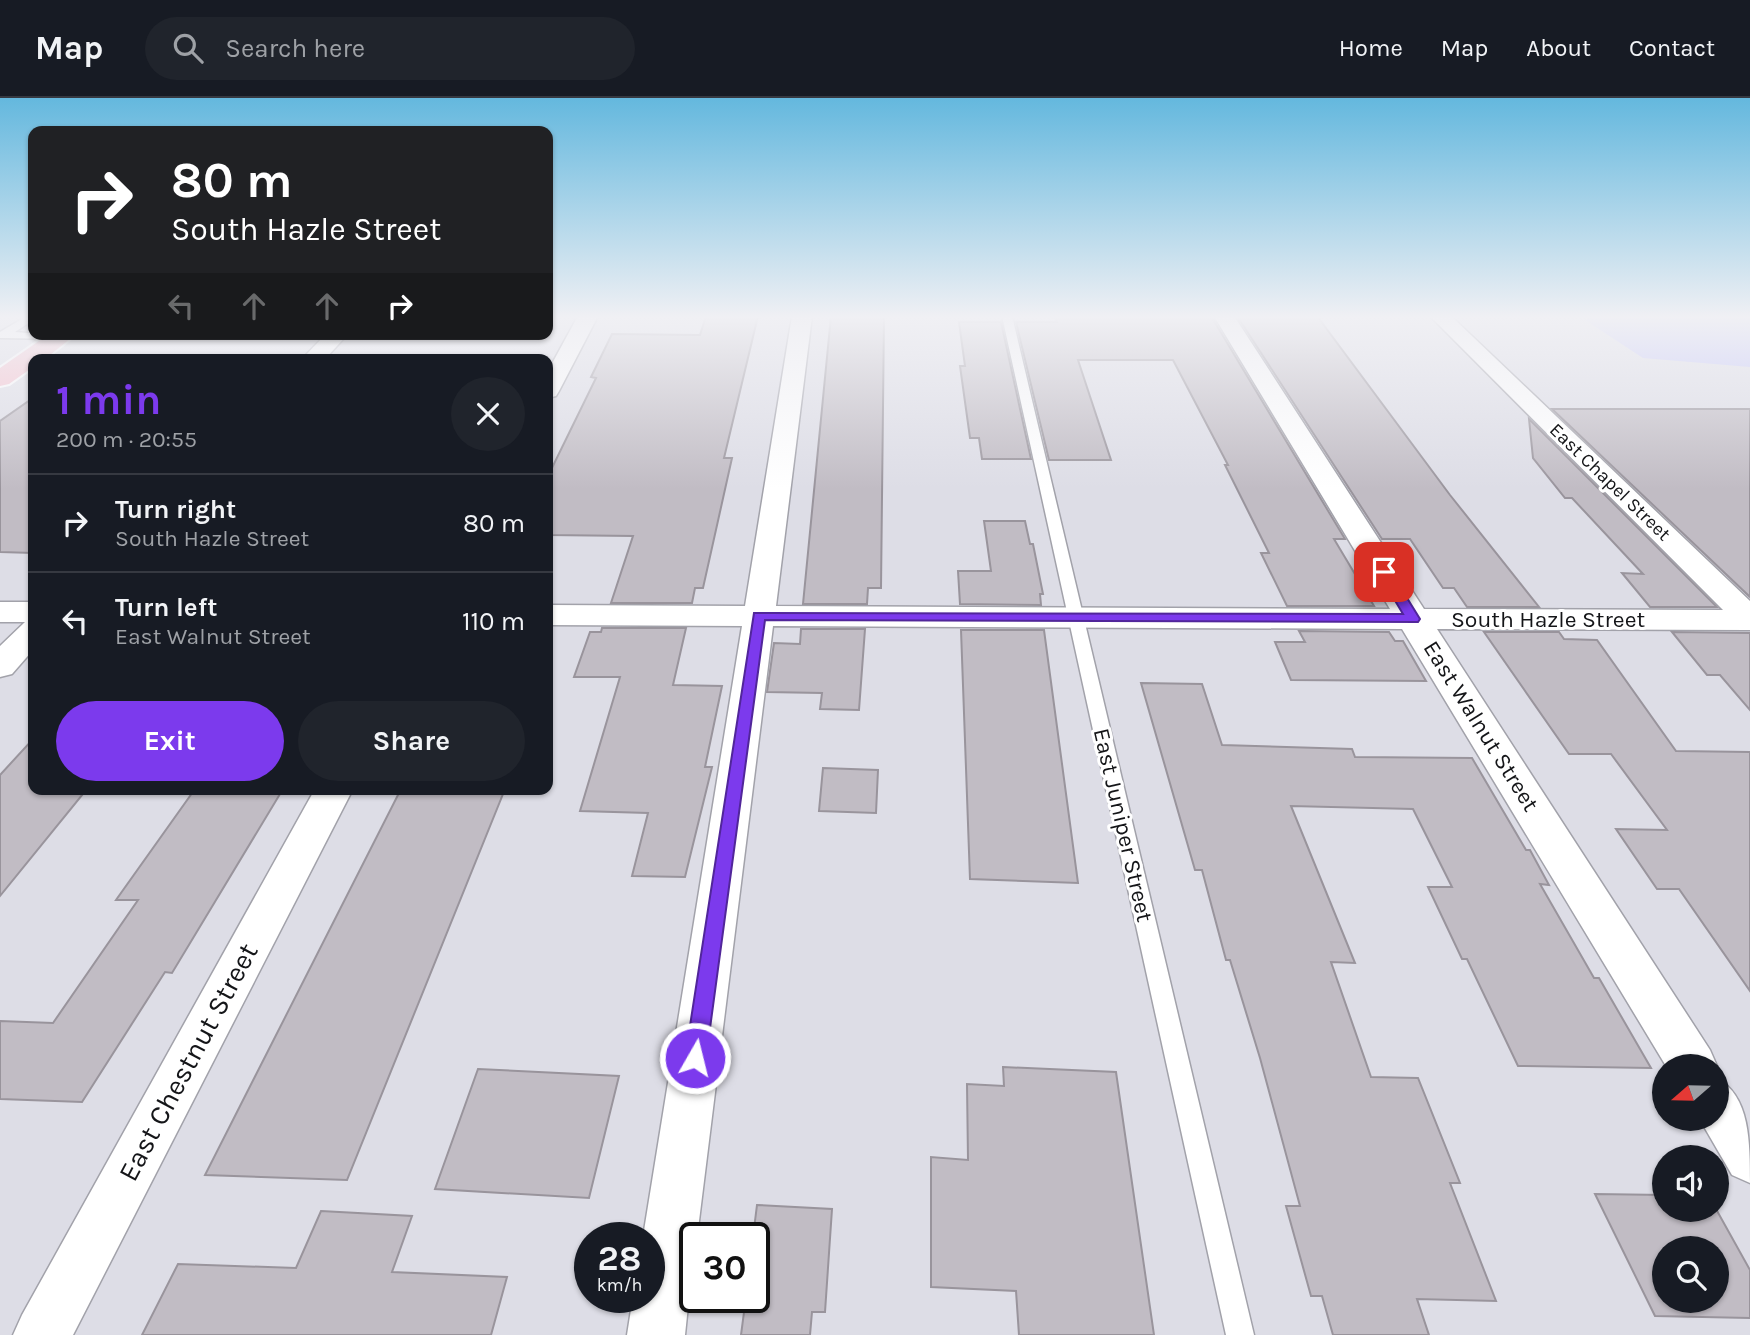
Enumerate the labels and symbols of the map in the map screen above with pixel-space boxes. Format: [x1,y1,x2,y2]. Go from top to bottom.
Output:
street label: East Chapel Street [1545,419,1675,545]
pin [1354,542,1414,602]
street label: South Hazle Street [1451,606,1645,633]
street label: East Walnut Street [1418,636,1545,816]
street label: East Juniper Street [1088,726,1158,925]
street label: East Chestnut Street [111,937,265,1187]
position arrow [658,1021,732,1095]
north arrow [1652,1054,1729,1130]
speed limit sign: 30 [679,1222,770,1313]

